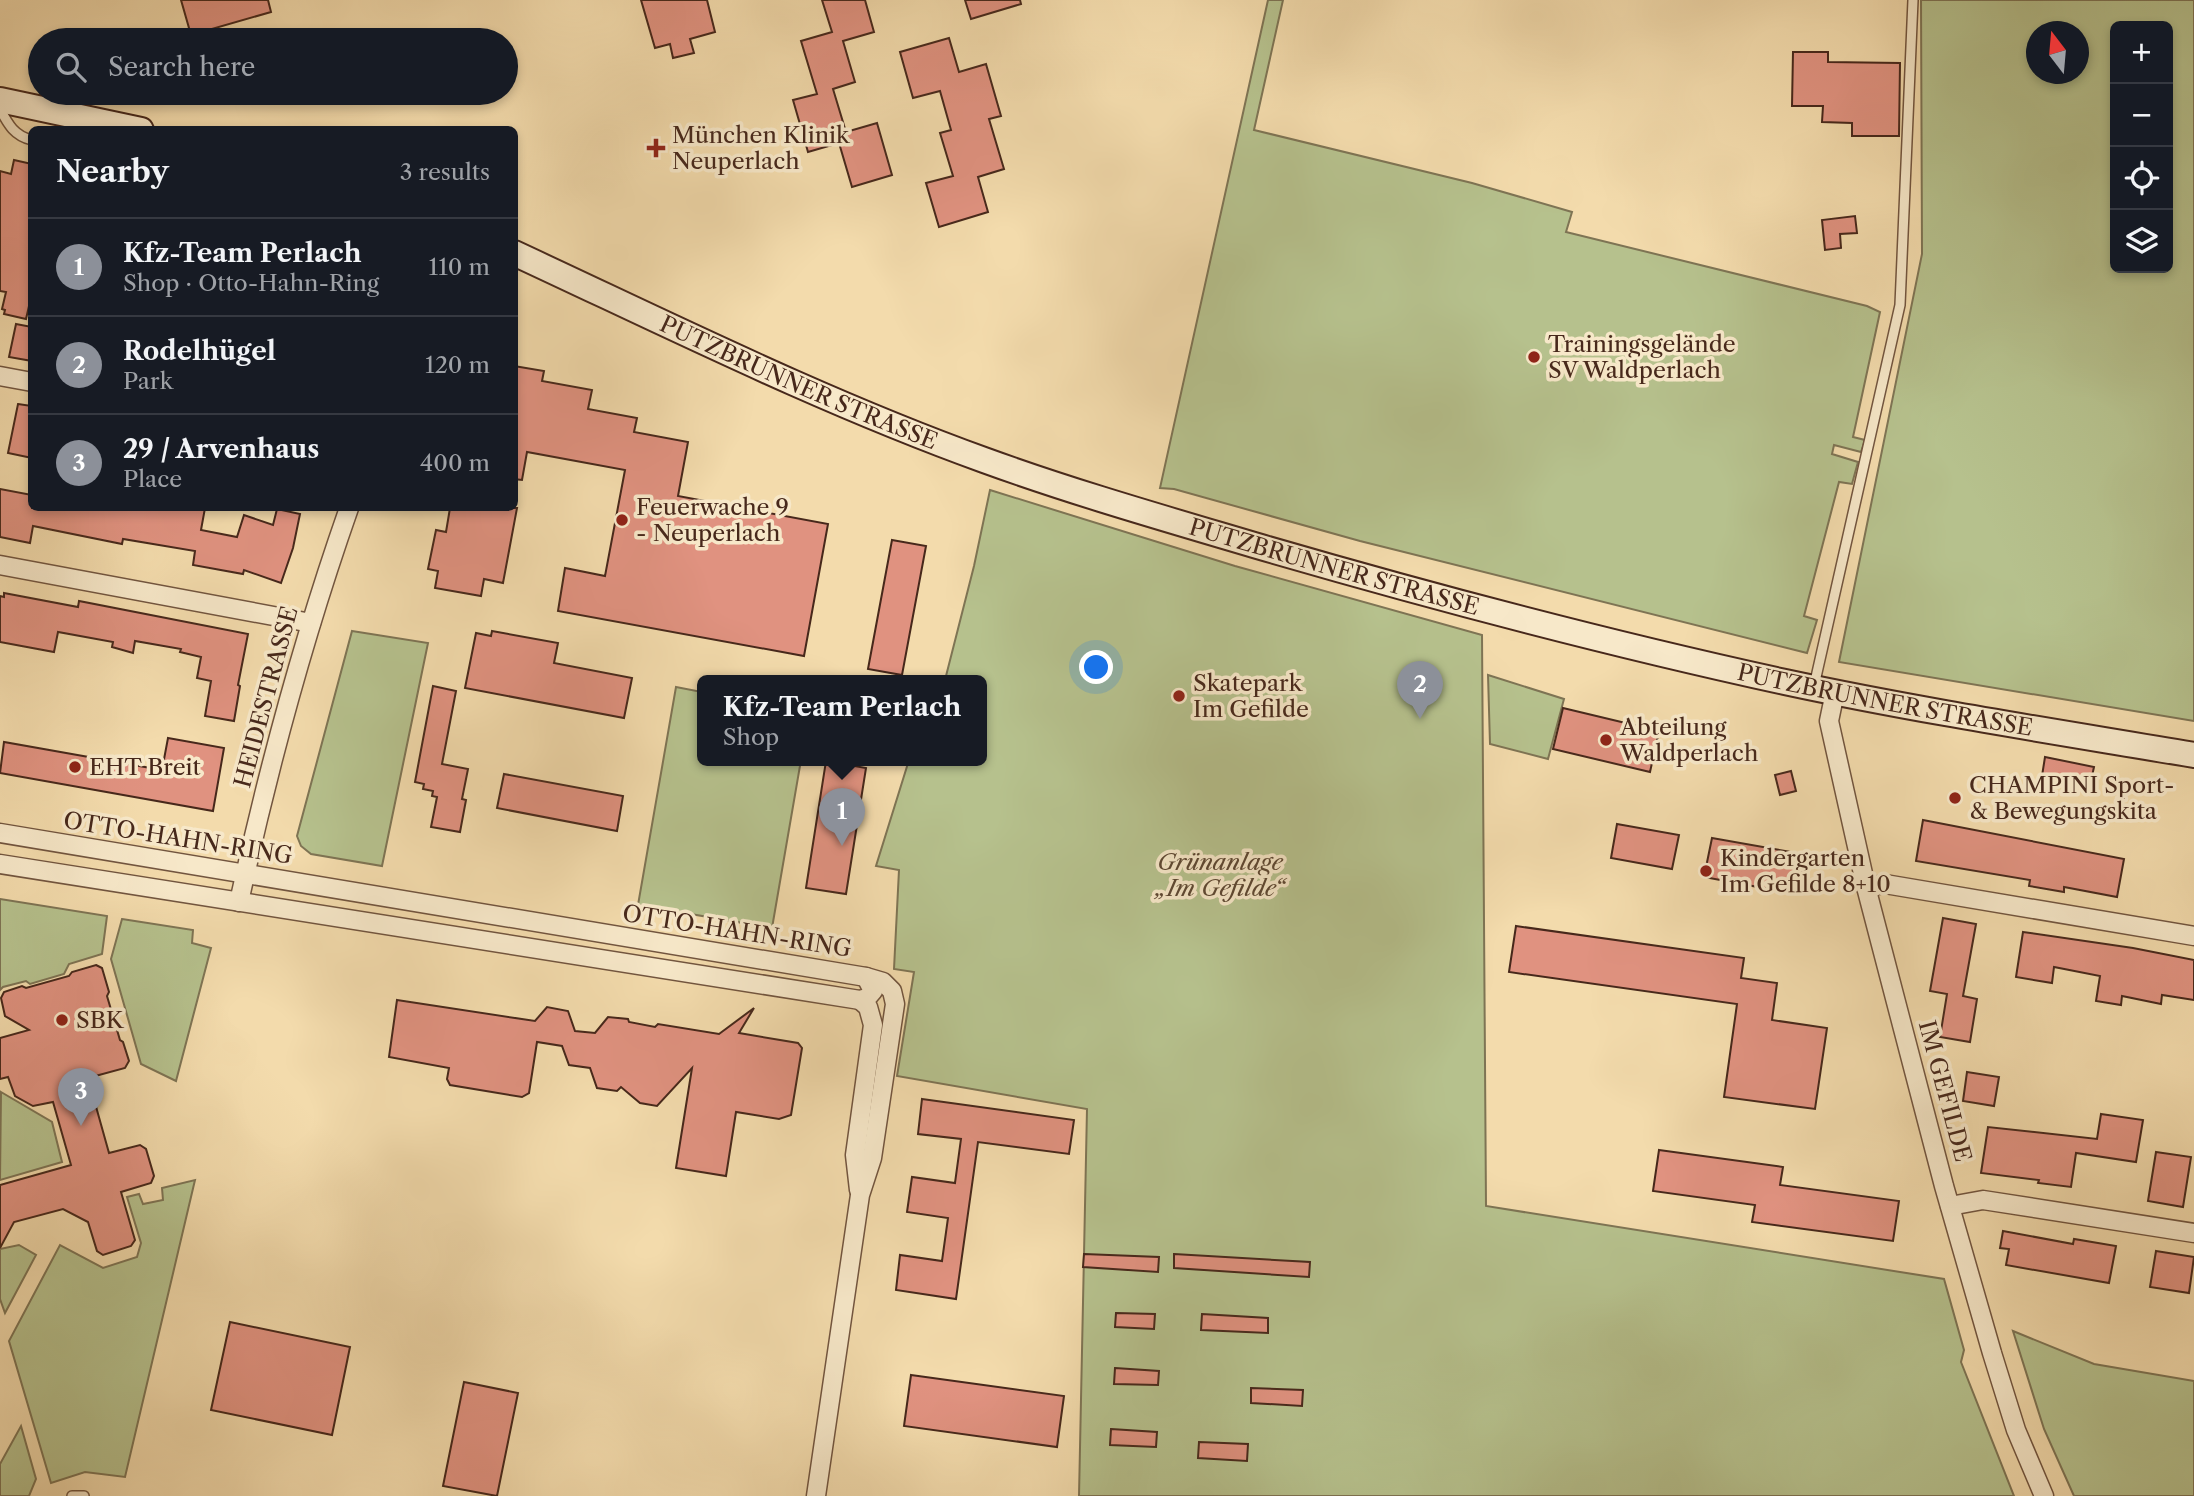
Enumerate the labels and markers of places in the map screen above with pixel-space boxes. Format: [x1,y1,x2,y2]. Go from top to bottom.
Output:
place label: München Klinik Neuperlach [672,121,851,175]
marker: München Klinik Neuperlach [646,138,666,158]
place label: Trainingsgelände SV Waldperlach [1548,330,1736,384]
marker: Trainingsgelände SV Waldperlach [1526,349,1542,365]
place label: Feuerwache 9 - Neuperlach [636,493,789,547]
marker: Feuerwache 9 - Neuperlach [614,512,630,528]
pin: 2 [1397,661,1443,719]
place label: Skatepark Im Gefilde [1193,669,1309,723]
marker: Skatepark Im Gefilde [1171,688,1187,704]
place label: Abteilung Waldperlach [1619,713,1758,767]
marker: Abteilung Waldperlach [1598,732,1614,748]
place label: EHT Breit [89,753,201,781]
marker: EHT Breit [67,759,83,775]
place label: CHAMPINI Sport- & Bewegungskita [1969,771,2174,825]
pin: 1 [819,788,865,846]
marker: CHAMPINI Sport- & Bewegungskita [1947,790,1963,806]
place label: Kindergarten Im Gefilde 8+10 [1720,844,1891,898]
marker: Kindergarten Im Gefilde 8+10 [1698,863,1714,879]
place label: SBK [76,1006,125,1034]
marker: SBK [54,1012,70,1028]
pin: 3 [58,1068,104,1126]

